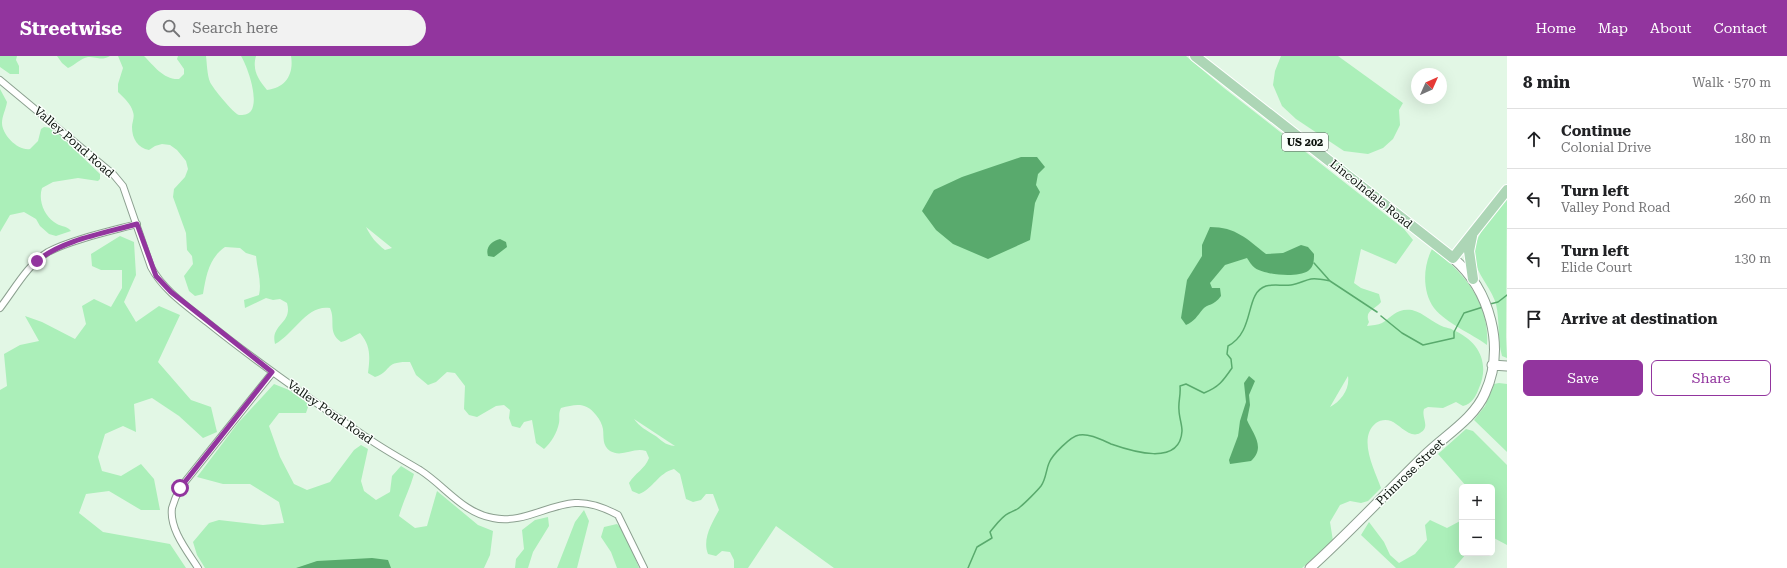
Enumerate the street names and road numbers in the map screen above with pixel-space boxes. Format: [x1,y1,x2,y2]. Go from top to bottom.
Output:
street label: Valley Pond Road [31,104,117,181]
road number: US 202 [1282,133,1328,151]
street label: Lincolndale Road [1327,157,1415,232]
street label: Valley Pond Road [285,377,376,447]
street label: Primrose Street [1373,436,1447,508]

